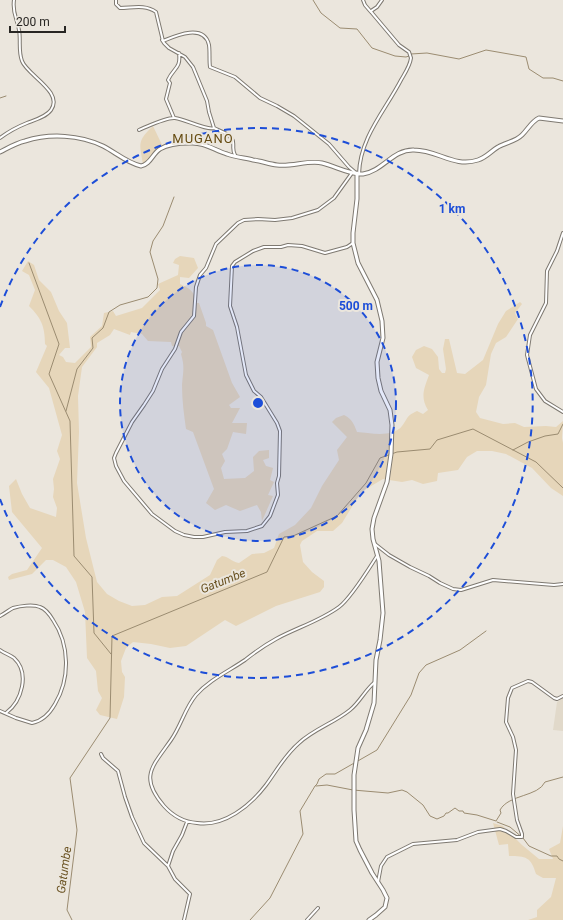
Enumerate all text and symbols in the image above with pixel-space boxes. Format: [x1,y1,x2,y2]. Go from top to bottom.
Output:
scale bar [10,8,65,34]
text: 200 m [16,15,50,29]
district label: MUGANO [172,131,234,146]
text: 1 km [439,202,465,216]
text: 500 m [339,299,373,313]
centre of rings [251,396,265,410]
water label: Gatumbe [198,566,248,596]
water label: Gatumbe [54,846,74,894]

